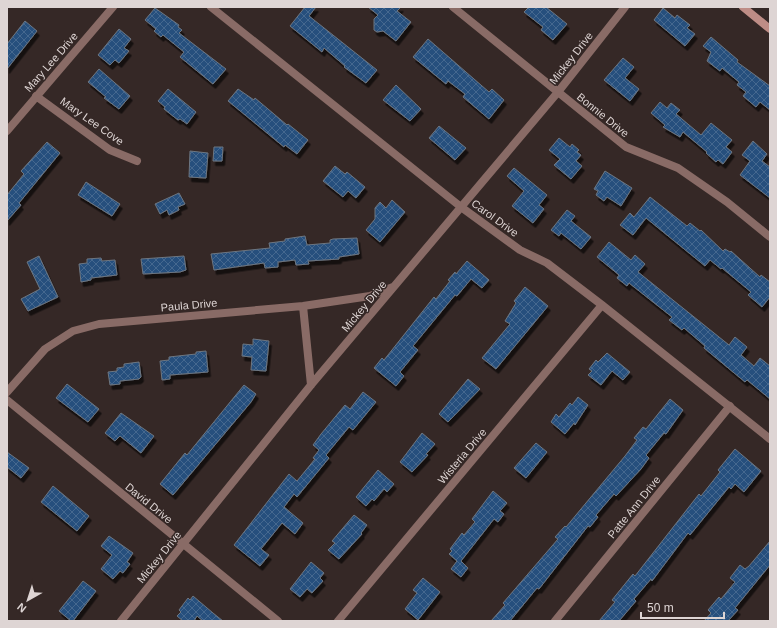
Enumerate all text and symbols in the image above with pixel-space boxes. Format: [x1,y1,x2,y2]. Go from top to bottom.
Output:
street label: Mary Lee Drive [22,30,80,94]
street label: Mickey Drive [547,30,595,86]
street label: Bonnie Drive [575,91,631,139]
street label: Mary Lee Cove [58,95,126,147]
street label: Carol Drive [469,197,521,239]
street label: Mickey Drive [339,278,389,334]
street label: Paula Drive [160,297,218,313]
street label: Wisteria Drive [435,426,489,486]
street label: Patte Ann Drive [605,474,663,540]
street label: David Drive [123,480,175,526]
street label: Mickey Drive [135,529,183,585]
north arrow [8,580,48,620]
scale bar [641,594,724,620]
text: N [15,601,29,615]
text: 50 m [647,601,674,615]

